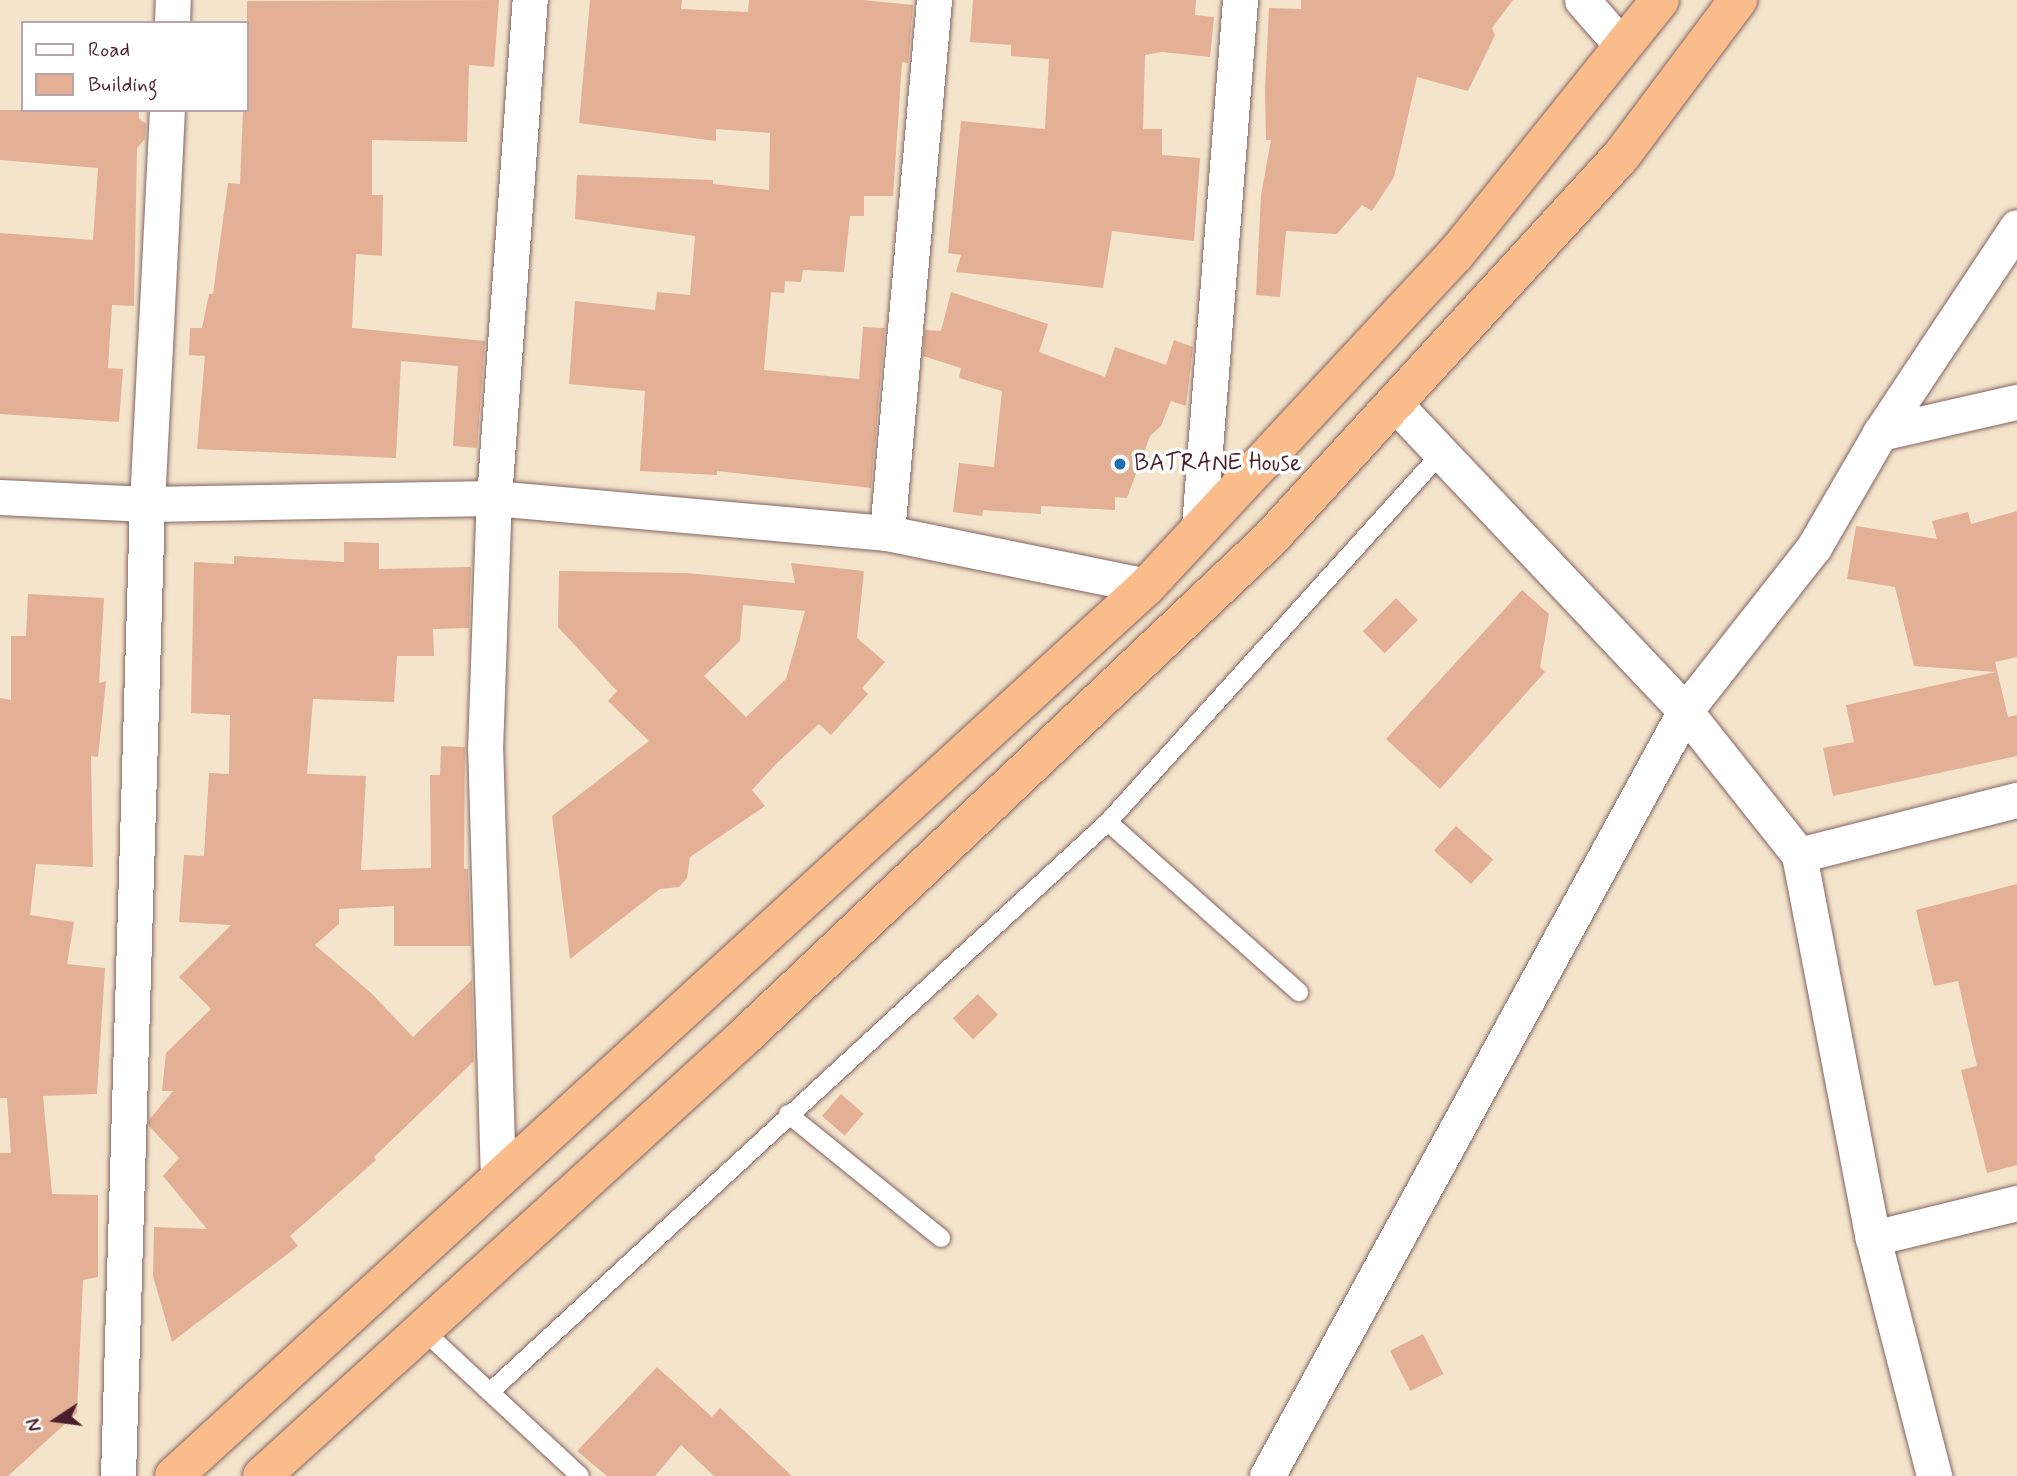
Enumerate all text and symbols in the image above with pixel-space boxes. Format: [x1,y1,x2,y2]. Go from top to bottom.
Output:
legend [21,21,248,112]
text: Road [88,36,130,64]
text: Building [88,71,158,99]
place label: BATRANE House [1134,450,1305,478]
marker: BATRANE House [1112,456,1128,472]
north arrow [21,1385,91,1455]
text: N [21,1416,49,1434]

